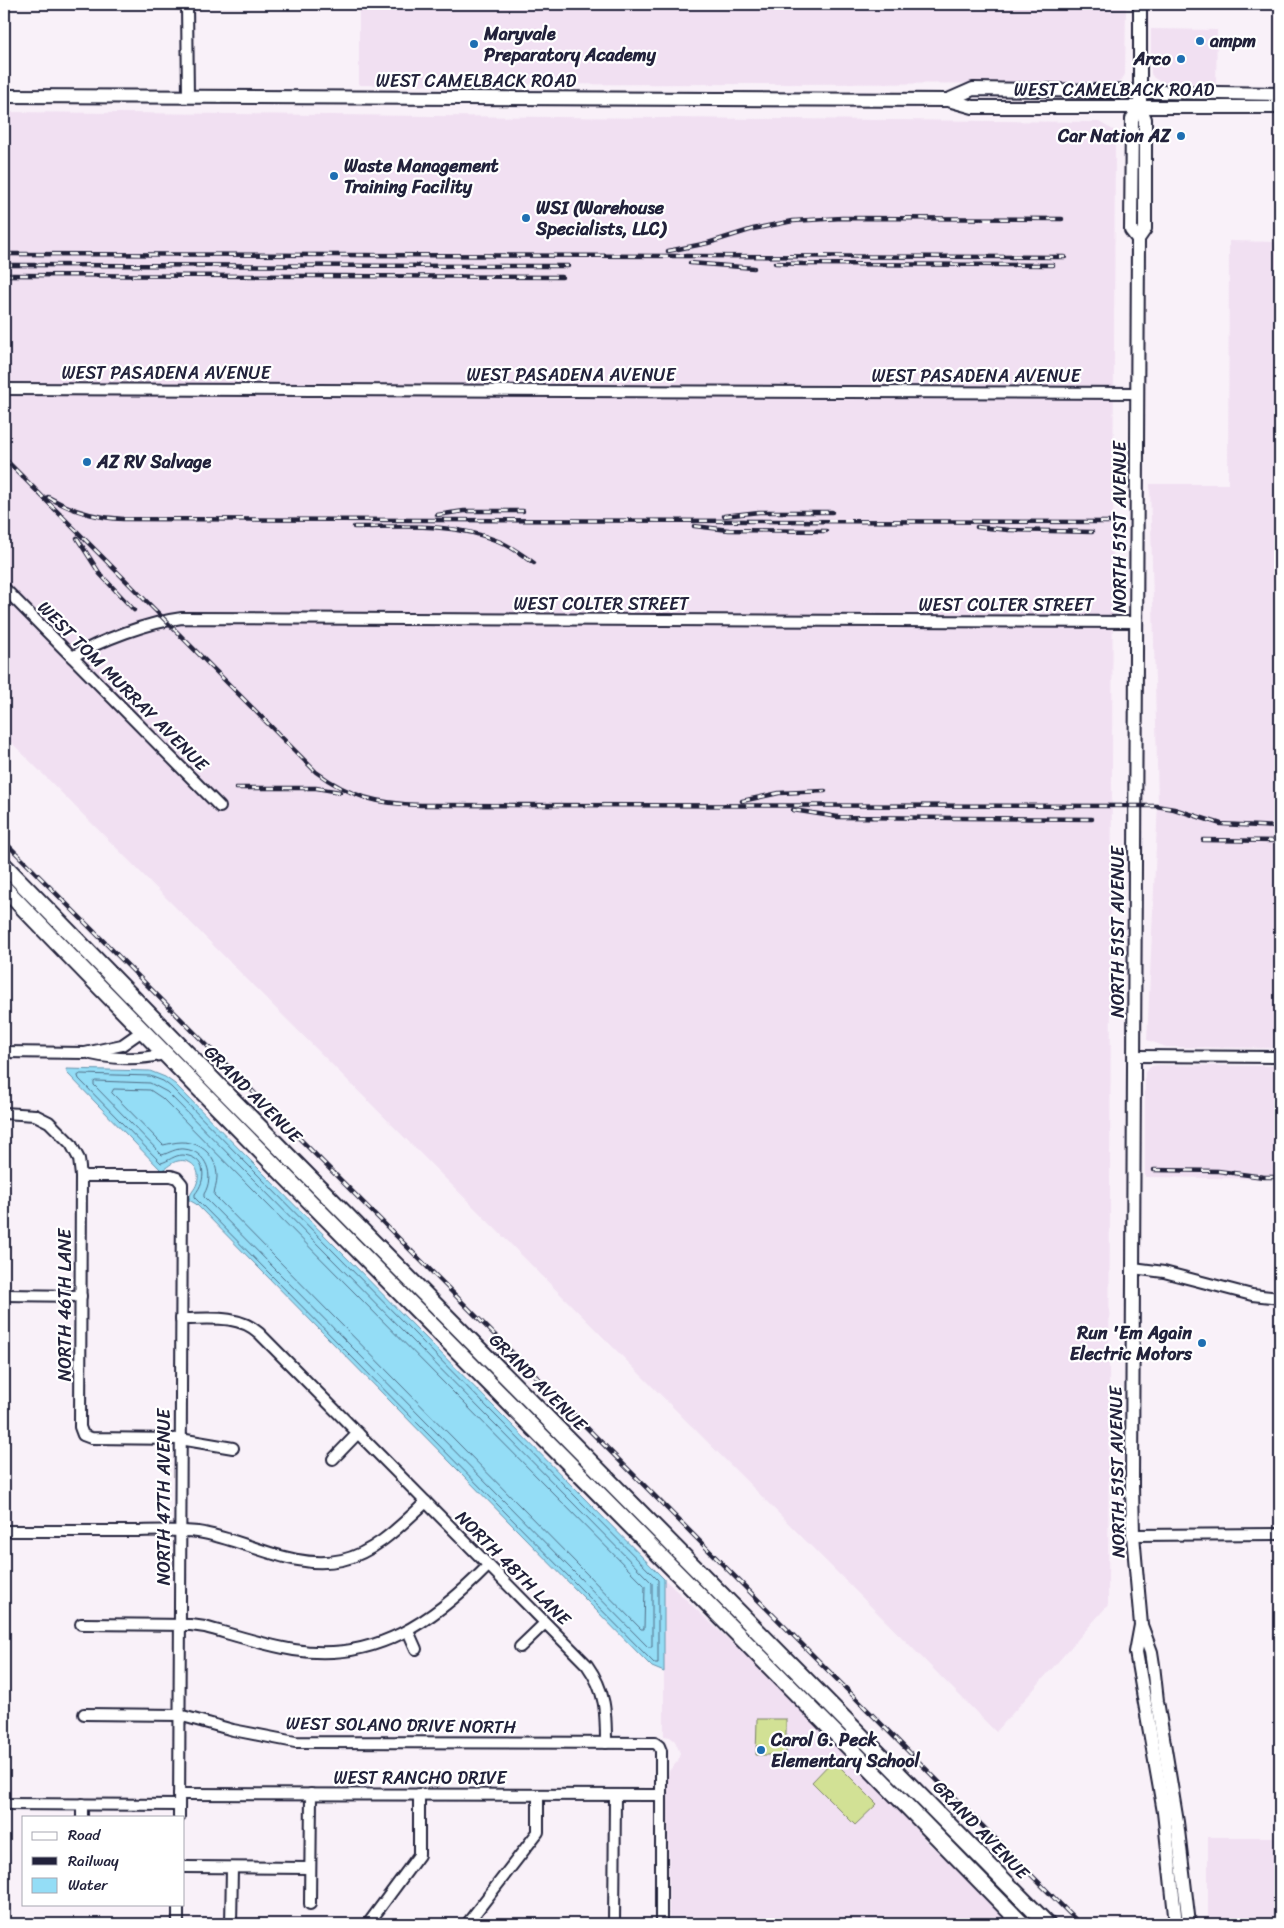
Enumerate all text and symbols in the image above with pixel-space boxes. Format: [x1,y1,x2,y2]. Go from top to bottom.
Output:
place label: Maryvale Preparatory Academy [483,18,657,71]
place label: ampm [1209,25,1256,57]
marker: ampm [1194,35,1206,47]
marker: Maryvale Preparatory Academy [468,38,480,50]
place label: Arco [1133,43,1172,75]
marker: Arco [1175,53,1187,65]
street label: WEST CAMELBACK ROAD [376,65,576,97]
street label: WEST CAMELBACK ROAD [1014,74,1214,106]
place label: Car Nation AZ [1057,120,1172,152]
marker: Car Nation AZ [1175,130,1187,142]
place label: Waste Management Training Facility [344,150,499,203]
marker: Waste Management Training Facility [328,170,340,182]
place label: WSI (Warehouse Specialists, LLC) [535,192,668,245]
marker: WSI (Warehouse Specialists, LLC) [520,212,532,224]
street label: WEST PASADENA AVENUE [61,357,272,389]
street label: WEST PASADENA AVENUE [466,359,677,391]
street label: WEST PASADENA AVENUE [871,360,1082,392]
street label: NORTH 51ST AVENUE [1104,440,1136,613]
place label: AZ RV Salvage [96,446,211,478]
marker: AZ RV Salvage [81,456,93,468]
street label: WEST COLTER STREET [513,588,690,620]
street label: WEST COLTER STREET [918,589,1095,621]
street label: WEST TOM MURRAY AVENUE [30,593,217,780]
street label: NORTH 51ST AVENUE [1102,845,1134,1018]
street label: GRAND AVENUE [196,1037,311,1152]
street label: NORTH 46TH LANE [49,1228,81,1381]
place label: Run 'Em Again Electric Motors [1070,1317,1193,1370]
street label: GRAND AVENUE [481,1325,596,1440]
marker: Run 'Em Again Electric Motors [1196,1337,1208,1349]
street label: NORTH 51ST AVENUE [1099,1385,1134,1558]
street label: NORTH 47TH AVENUE [148,1408,180,1585]
street label: NORTH 48TH LANE [447,1502,579,1634]
street label: WEST SOLANO DRIVE NORTH [286,1707,517,1743]
place label: Carol G. Peck Elementary School [770,1724,920,1777]
marker: Carol G. Peck Elementary School [755,1744,767,1756]
street label: WEST RANCHO DRIVE [333,1762,508,1794]
street label: GRAND AVENUE [925,1772,1038,1888]
legend [22,1816,185,1906]
text: Road [68,1822,101,1848]
text: Railway [68,1848,119,1874]
text: Water [68,1872,108,1898]

